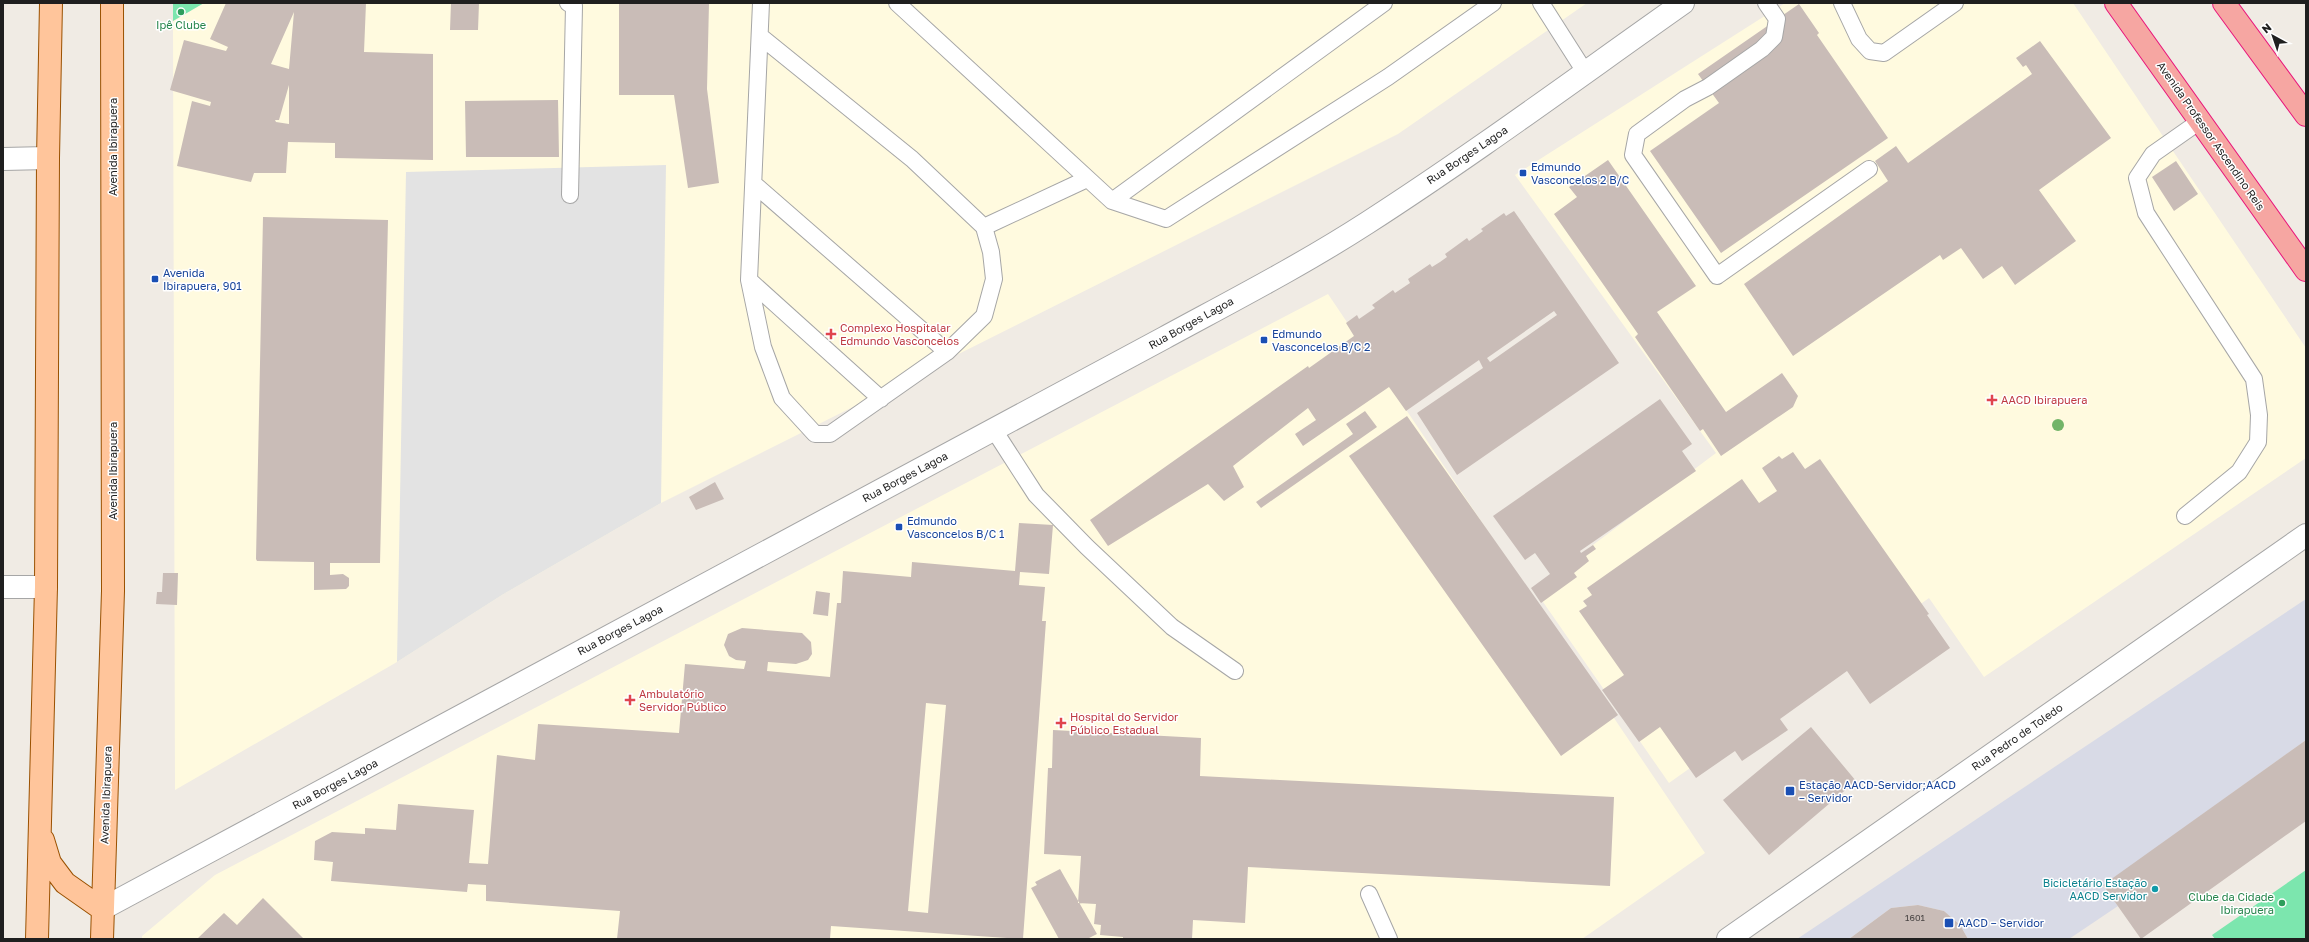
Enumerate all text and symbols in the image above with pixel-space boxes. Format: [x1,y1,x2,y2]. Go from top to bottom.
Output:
marker: Ipê Clube [176,7,186,17]
north arrow [2253,16,2293,56]
place label: Ipê Clube [156,18,206,31]
text: N [2259,20,2274,36]
street label: Avenida Professor Ascendino Reis [2155,59,2268,213]
street label: Avenida Ibirapuera [106,98,119,196]
street label: Rua Borges Lagoa [1424,123,1510,187]
place label: Edmundo Vasconcelos 2 B/C [1531,160,1629,186]
marker: Edmundo Vasconcelos 2 B/C [1518,168,1528,178]
place label: Avenida Ibirapuera, 901 [163,266,242,292]
marker: Avenida Ibirapuera, 901 [150,274,160,284]
street label: Rua Borges Lagoa [1146,294,1235,351]
place label: Complexo Hospitalar Edmundo Vasconcelos [840,321,959,347]
place label: Edmundo Vasconcelos B/C 2 [1272,327,1370,353]
marker: Complexo Hospitalar Edmundo Vasconcelos [825,328,837,340]
marker: Edmundo Vasconcelos B/C 2 [1259,335,1269,345]
place label: AACD Ibirapuera [2001,393,2087,406]
marker: AACD Ibirapuera [1986,394,1998,406]
street label: Avenida Ibirapuera [106,422,119,520]
street label: Rua Borges Lagoa [860,449,950,505]
place label: Edmundo Vasconcelos B/C 1 [907,514,1004,540]
marker: Edmundo Vasconcelos B/C 1 [894,522,904,532]
street label: Rua Borges Lagoa [575,602,665,658]
place label: Ambulatório Servidor Público [639,687,727,713]
marker: Ambulatório Servidor Público [624,694,636,706]
street label: Rua Pedro de Toledo [1969,700,2065,773]
place label: Hospital do Servidor Público Estadual [1070,710,1179,736]
marker: Hospital do Servidor Público Estadual [1055,717,1067,729]
street label: Avenida Ibirapuera [97,746,114,844]
street label: Rua Borges Lagoa [290,756,380,812]
place label: Estação AACD-Servidor;AACD – Servidor [1799,778,1956,804]
marker: Estação AACD-Servidor;AACD – Servidor [1784,785,1796,797]
place label: Bicicletário Estação AACD Servidor [2043,876,2148,902]
marker: Bicicletário Estação AACD Servidor [2150,884,2160,894]
place label: Clube da Cidade Ibirapuera [2188,890,2274,916]
marker: Clube da Cidade Ibirapuera [2277,898,2287,908]
house number: 1601 [1905,912,1926,923]
place label: AACD – Servidor [1958,916,2045,929]
marker: AACD – Servidor [1943,917,1955,929]

